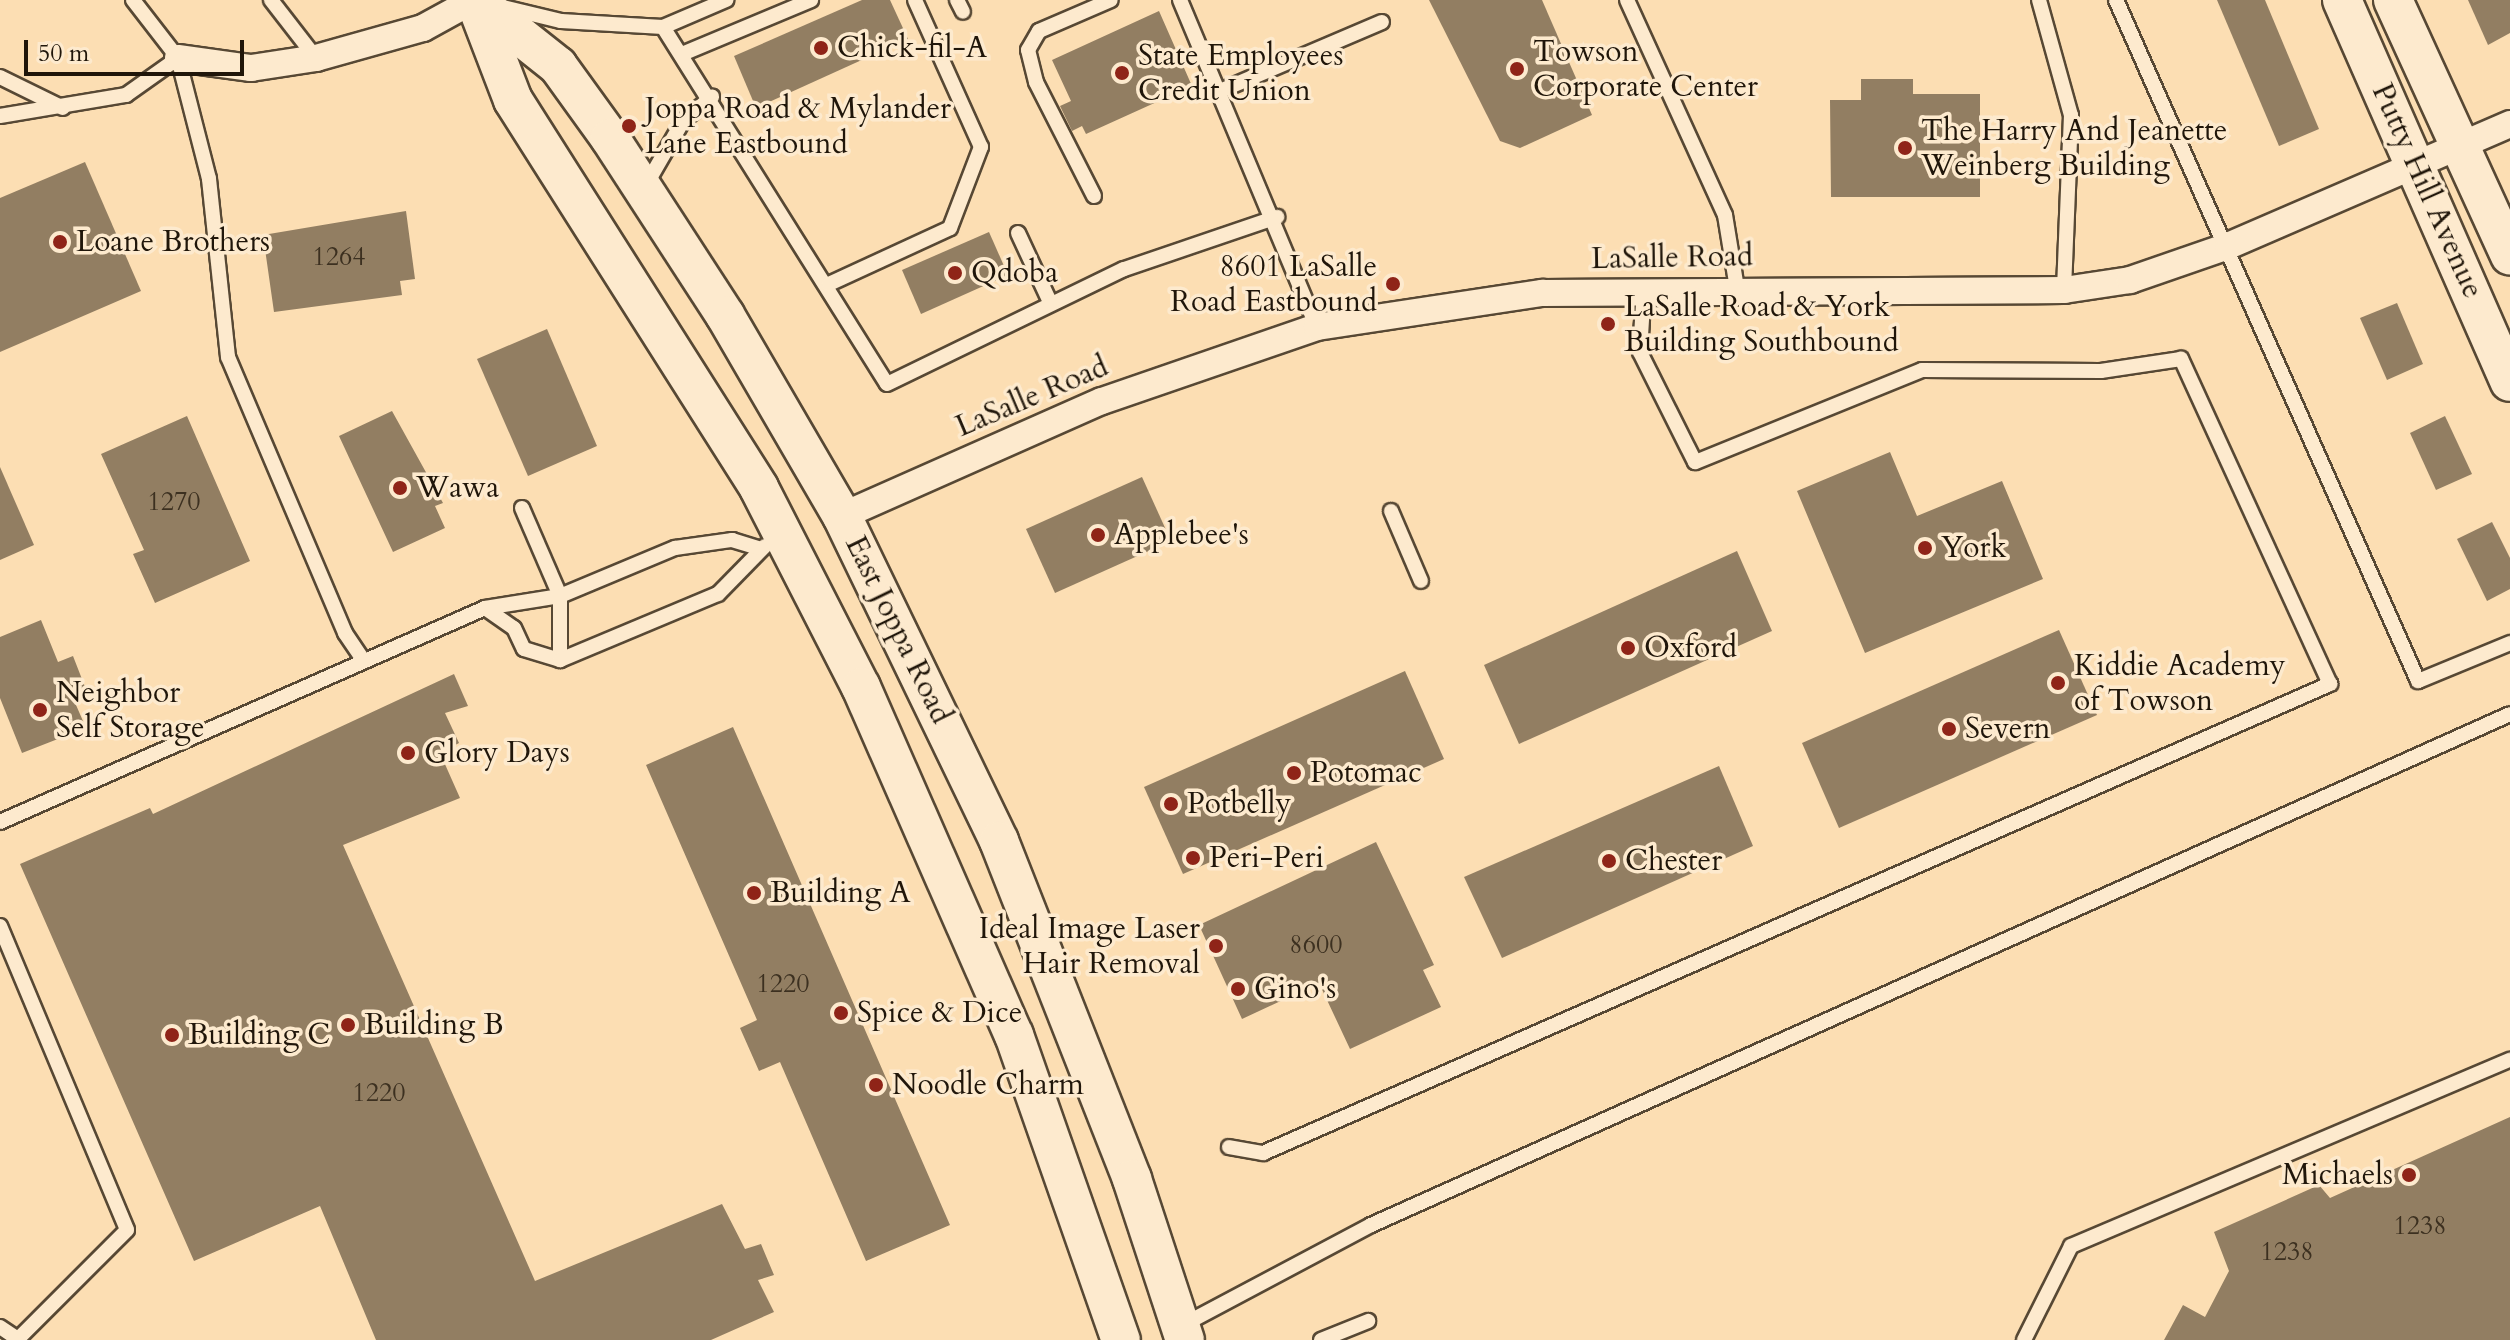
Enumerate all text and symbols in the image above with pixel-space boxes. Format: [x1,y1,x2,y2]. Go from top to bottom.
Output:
scale bar [28,24,248,74]
place label: Chick-fil-A [837,30,987,66]
place label: Towson Corporate Center [1533,34,1758,104]
text: 50 m [38,37,89,70]
place label: State Employees Credit Union [1138,38,1343,108]
marker: Chick-fil-A [812,39,830,57]
marker: Towson Corporate Center [1508,60,1526,78]
marker: State Employees Credit Union [1113,64,1131,82]
street label: Putty Hill Avenue [2364,78,2490,304]
place label: Joppa Road & Mylander Lane Eastbound [645,91,951,162]
place label: The Harry And Jeanette Weinberg Building [1921,113,2227,184]
marker: Joppa Road & Mylander Lane Eastbound [620,117,638,135]
marker: The Harry And Jeanette Weinberg Building [1896,139,1914,157]
place label: Loane Brothers [76,224,270,260]
marker: Loane Brothers [51,233,69,251]
street label: LaSalle Road [1591,239,1753,277]
house number: 1264 [312,241,366,273]
place label: 8601 LaSalle Road Eastbound [1170,249,1377,320]
place label: Qdoba [971,255,1058,291]
marker: Qdoba [946,264,964,282]
marker: 8601 LaSalle Road Eastbound [1384,275,1402,293]
place label: LaSalle Road & York Building Southbound [1624,289,1899,360]
marker: LaSalle Road & York Building Southbound [1599,315,1617,333]
street label: LaSalle Road [950,349,1114,445]
place label: Wawa [416,470,499,506]
marker: Wawa [391,479,409,497]
house number: 1270 [147,486,201,518]
place label: Applebee's [1114,517,1249,553]
marker: Applebee's [1089,526,1107,544]
street label: East Joppa Road [837,530,959,730]
place label: York [1941,530,2007,566]
marker: York [1916,539,1934,557]
place label: Oxford [1644,630,1737,666]
marker: Oxford [1619,639,1637,657]
place label: Kiddie Academy of Towson [2074,648,2286,718]
marker: Kiddie Academy of Towson [2049,674,2067,692]
place label: Neighbor Self Storage [56,675,205,746]
marker: Neighbor Self Storage [31,701,49,719]
place label: Severn [1965,711,2050,747]
marker: Severn [1940,720,1958,738]
place label: Glory Days [424,735,570,771]
marker: Glory Days [399,744,417,762]
place label: Potomac [1310,755,1422,791]
marker: Potomac [1285,764,1303,782]
place label: Potbelly [1187,786,1291,822]
marker: Potbelly [1162,795,1180,813]
place label: Peri-Peri [1209,840,1324,876]
place label: Chester [1625,843,1722,879]
marker: Peri-Peri [1184,849,1202,867]
marker: Chester [1600,852,1618,870]
place label: Building A [770,875,911,911]
marker: Building A [745,884,763,902]
place label: Ideal Image Laser Hair Removal [979,911,1200,982]
house number: 8600 [1289,929,1343,961]
marker: Ideal Image Laser Hair Removal [1207,937,1225,955]
house number: 1220 [756,968,810,1000]
place label: Gino's [1254,971,1336,1007]
marker: Gino's [1229,980,1247,998]
place label: Spice & Dice [857,995,1022,1031]
marker: Spice & Dice [832,1004,850,1022]
place label: Building B [364,1007,504,1043]
marker: Building B [339,1016,357,1034]
place label: Building C [188,1017,330,1053]
marker: Building C [163,1026,181,1044]
place label: Noodle Charm [892,1067,1084,1103]
marker: Noodle Charm [867,1076,885,1094]
house number: 1220 [352,1077,406,1109]
place label: Michaels [2282,1157,2393,1193]
marker: Michaels [2400,1166,2418,1184]
house number: 1238 [2393,1210,2447,1242]
house number: 1238 [2260,1236,2314,1268]

